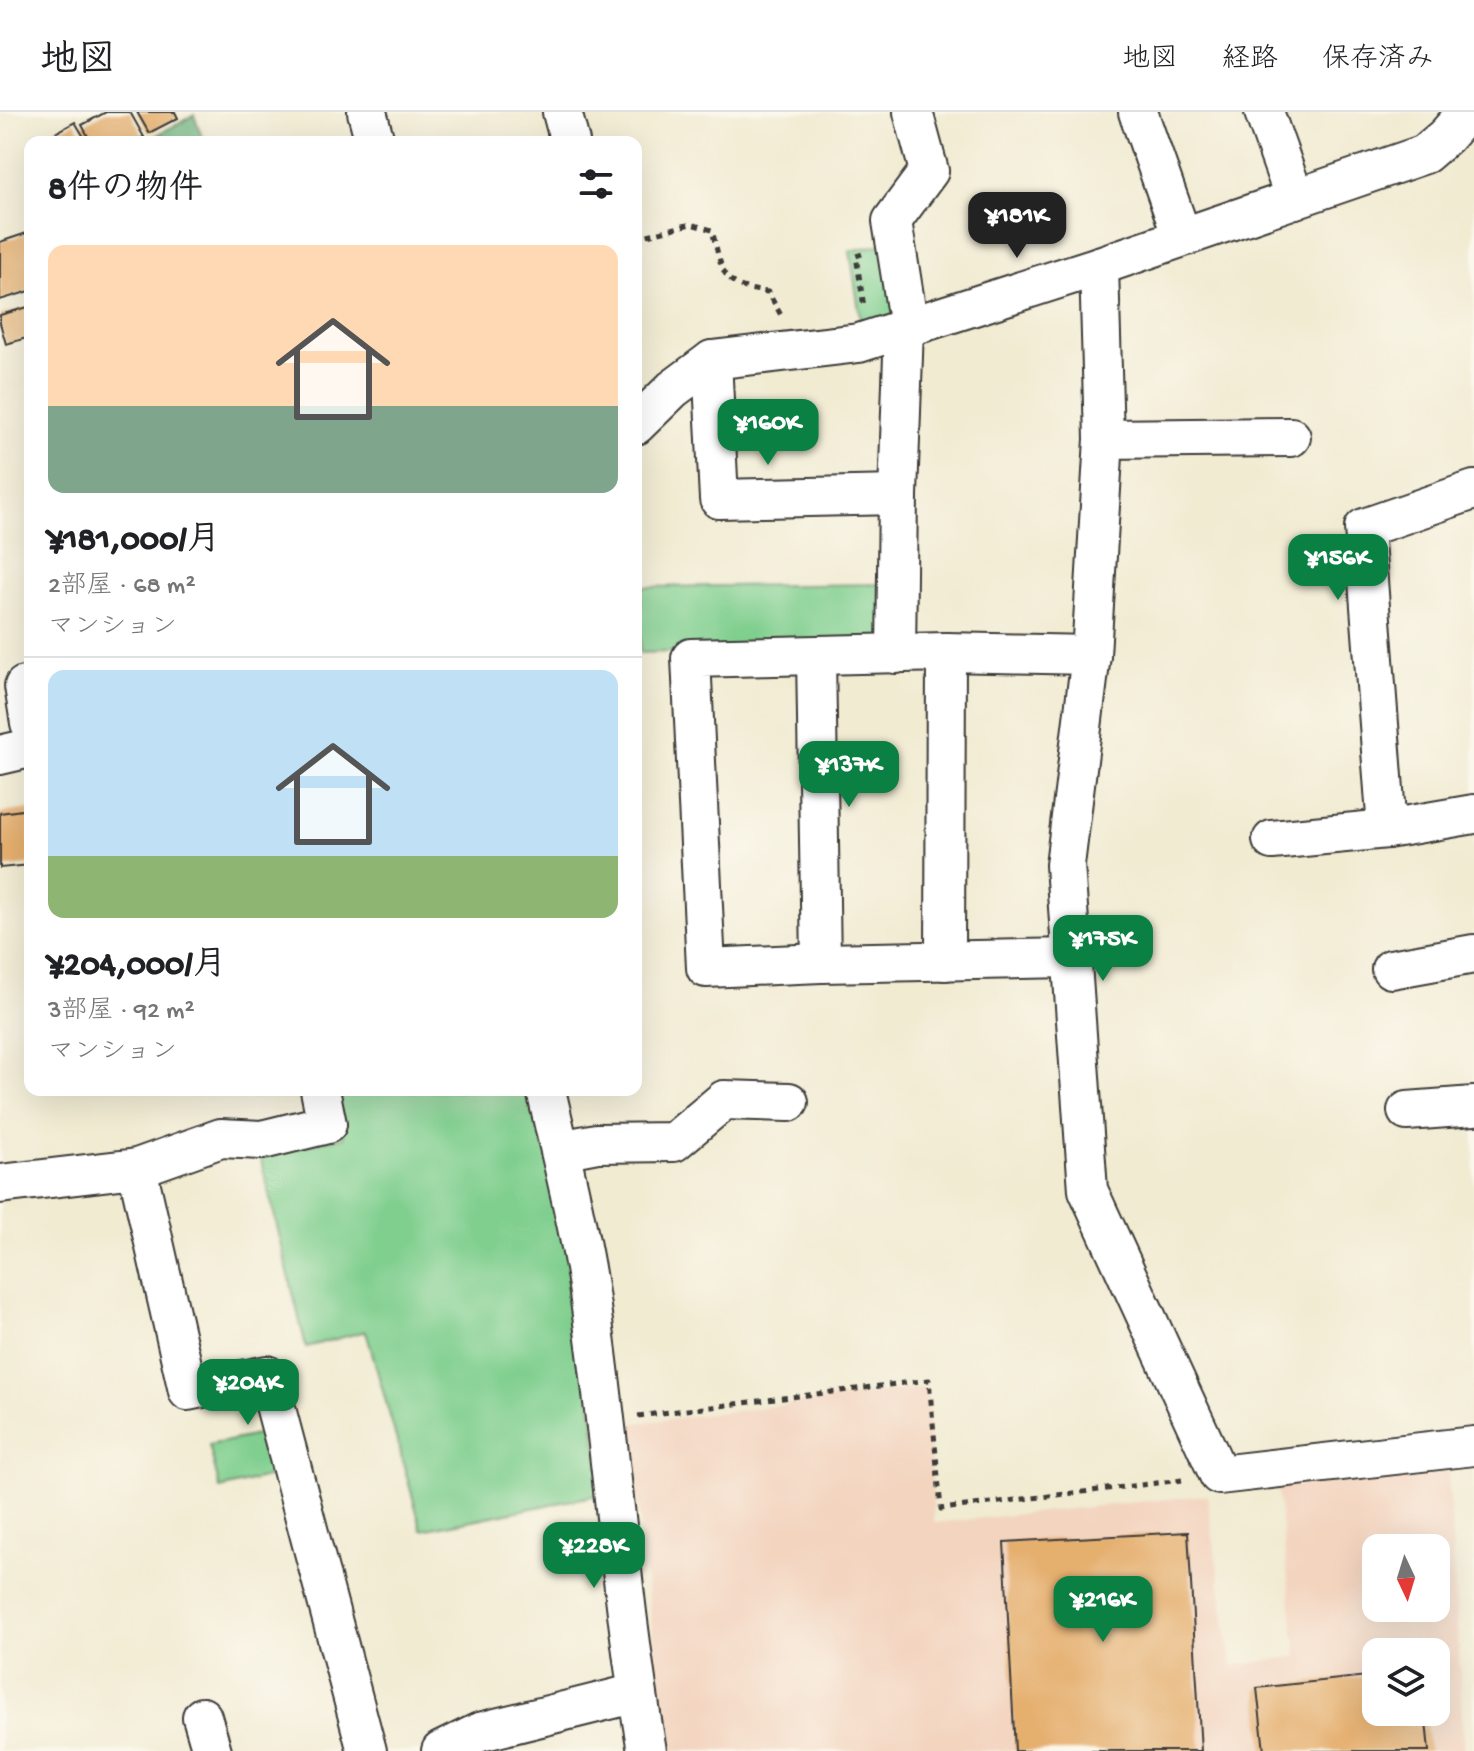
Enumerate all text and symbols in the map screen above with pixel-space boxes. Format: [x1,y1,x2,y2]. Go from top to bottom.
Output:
text: 地図 [40,41,116,85]
text: 地図 [1122,44,1178,77]
text: 経路 [1222,44,1278,77]
text: 保存済み [1322,44,1434,77]
icon: filters [574,162,618,206]
text: 8件の物件 [48,171,203,211]
pin: ¥181K [961,192,1073,260]
text: ¥181K [986,202,1048,233]
icon: home [261,297,405,441]
pin: ¥160K [712,399,824,467]
text: ¥160K [736,409,800,440]
text: ¥181,000/月 [48,522,221,562]
pin: ¥156K [1282,534,1394,602]
text: ¥156K [1306,544,1370,575]
text: 2部屋 · 68 m² [48,572,196,603]
text: マンション [48,613,177,644]
icon: home [261,722,405,866]
pin: ¥137K [793,741,905,809]
text: ¥137K [817,751,881,782]
pin: ¥175K [1047,915,1159,983]
text: ¥175K [1071,925,1135,956]
text: ¥204,000/月 [48,947,227,987]
text: 3部屋 · 92 m² [48,997,195,1028]
text: マンション [48,1038,177,1069]
pin: ¥204K [192,1359,304,1427]
text: ¥204K [215,1369,281,1400]
pin: ¥228K [538,1522,650,1590]
text: ¥228K [561,1532,627,1563]
north arrow [1362,1534,1450,1622]
map controls [1362,1534,1450,1726]
pin: ¥216K [1047,1576,1159,1644]
text: ¥216K [1072,1586,1134,1617]
button: layers [1362,1638,1450,1726]

